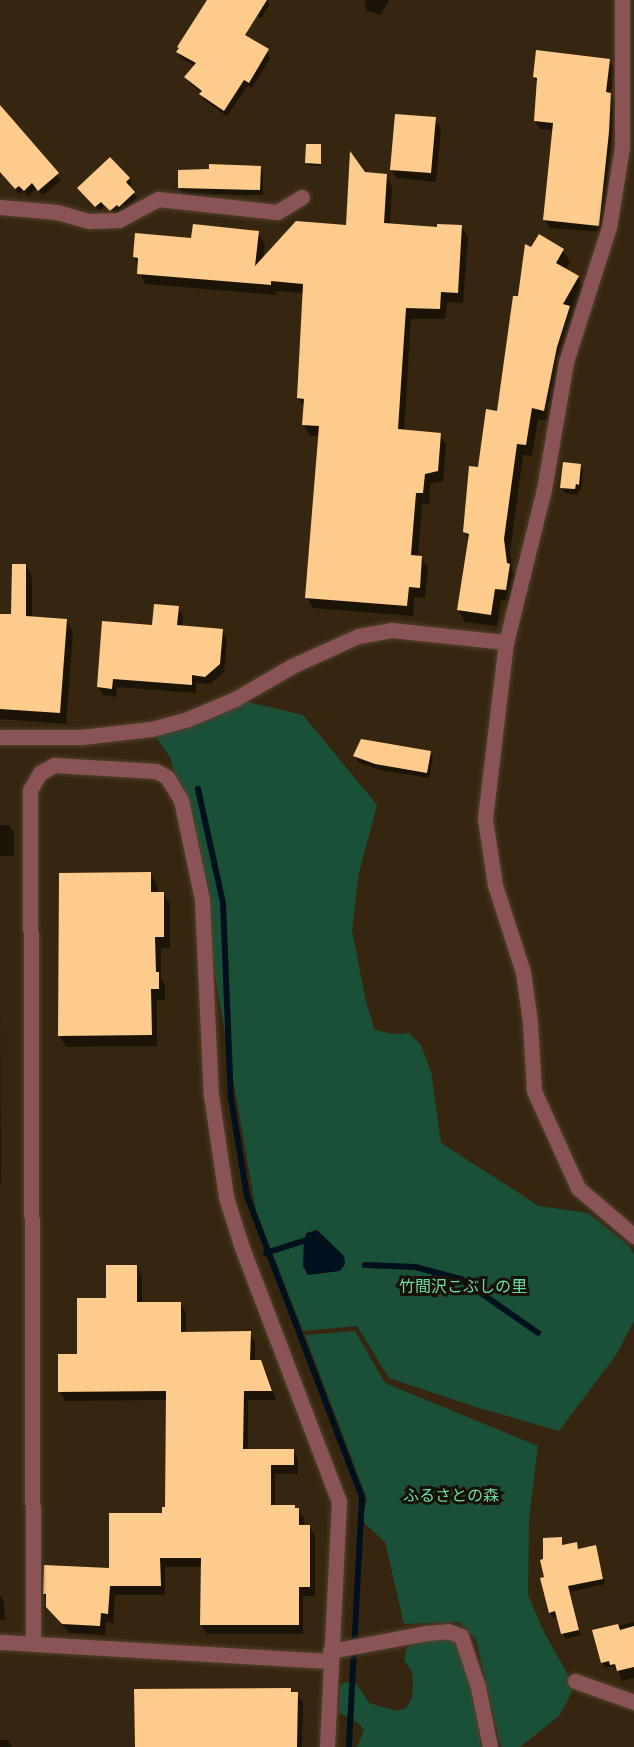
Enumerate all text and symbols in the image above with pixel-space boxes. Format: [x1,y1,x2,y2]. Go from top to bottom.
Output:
park label: 竹間沢こぶしの里 [399,1277,527,1297]
park label: ふるさとの森 [403,1486,499,1506]

